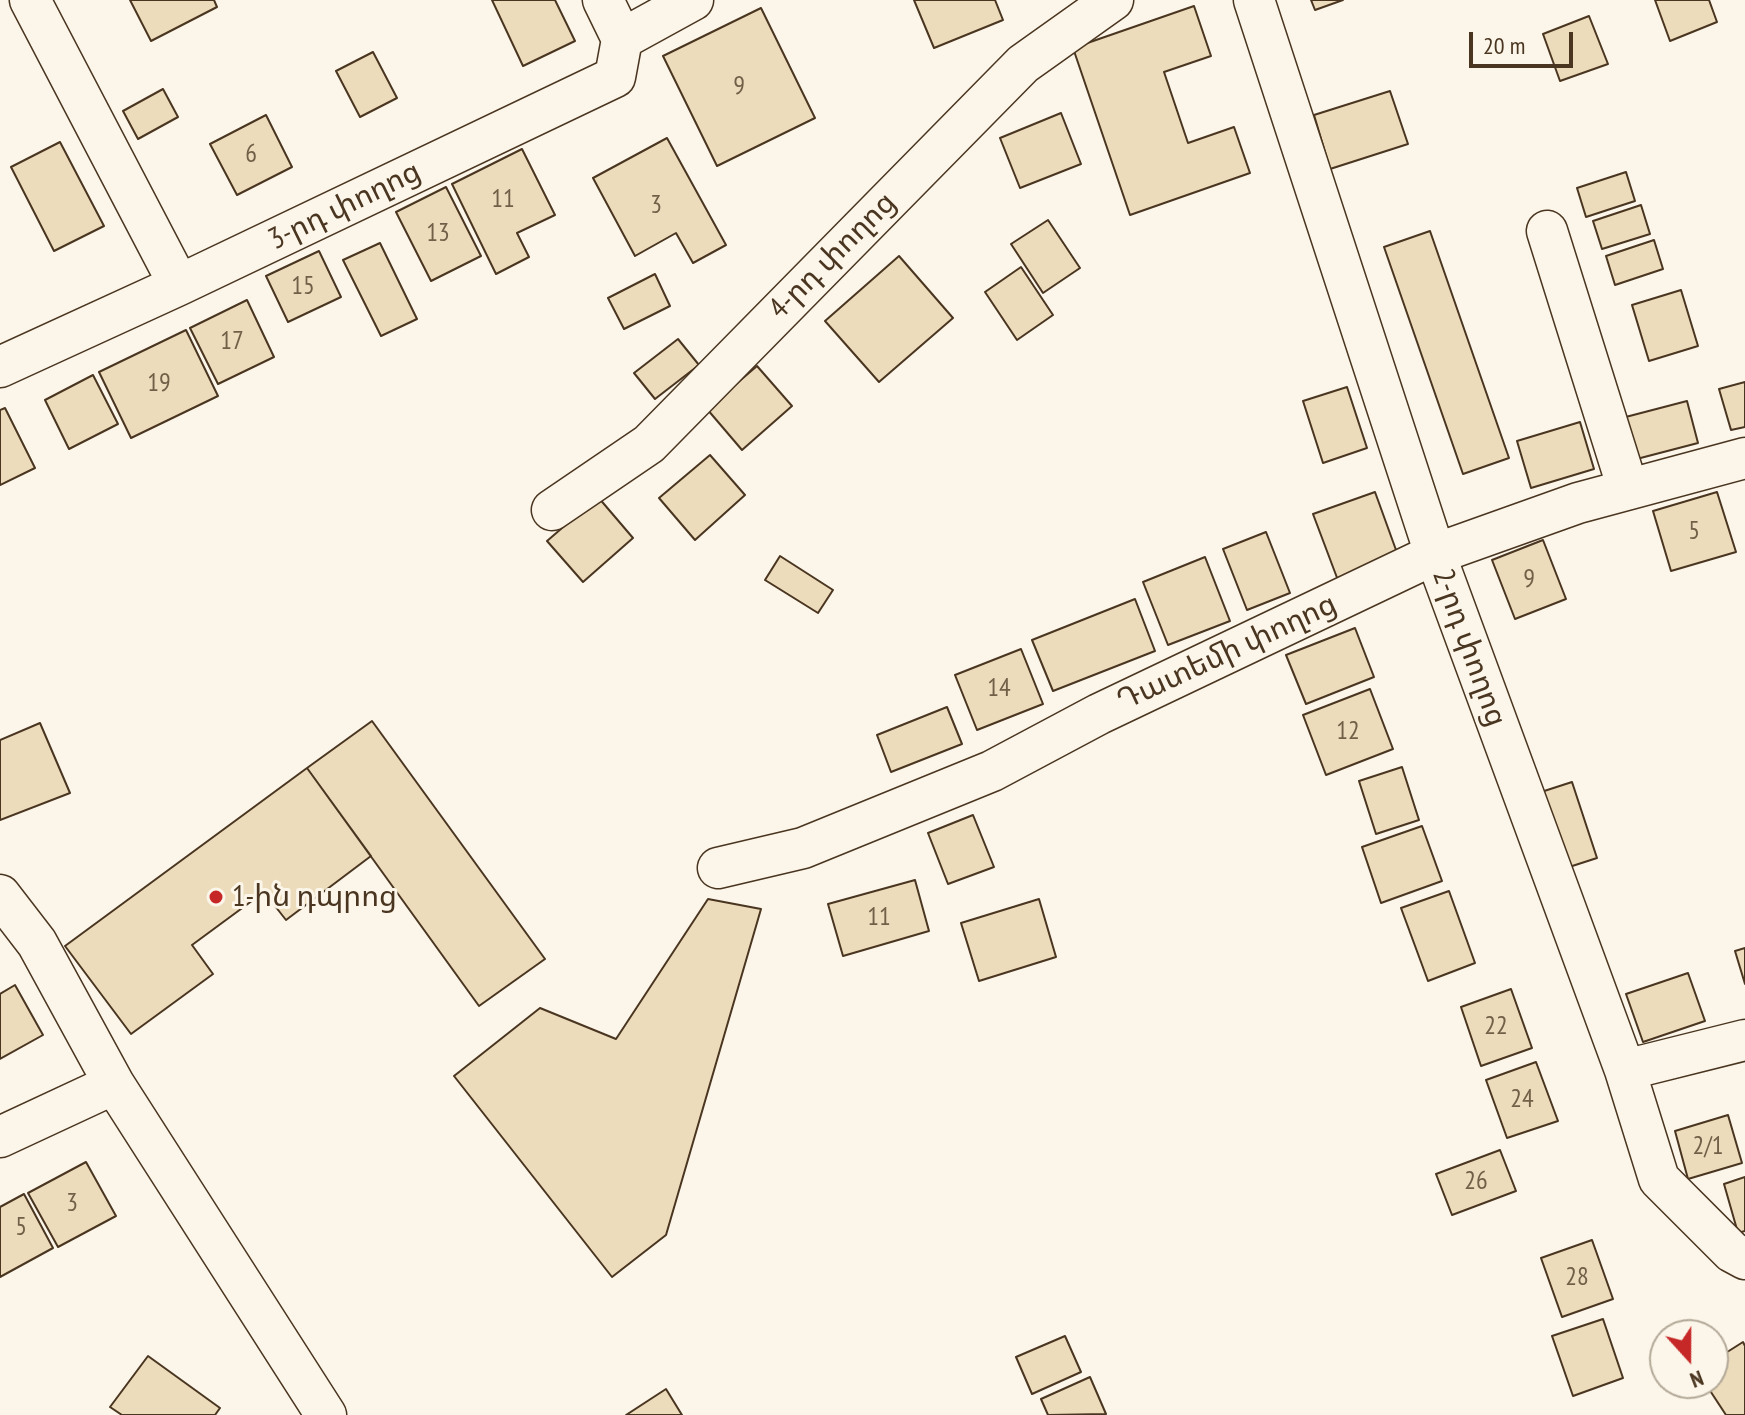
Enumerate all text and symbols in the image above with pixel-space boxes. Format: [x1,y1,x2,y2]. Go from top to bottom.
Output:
scale bar [1473,16,1577,66]
text: 20 m [1483,30,1525,61]
house number: 9 [733,71,745,103]
house number: 6 [245,139,257,171]
street label: 3-րդ փողոց [263,154,427,258]
house number: 11 [491,184,515,216]
street label: 4-րդ փողոց [762,185,904,327]
house number: 3 [650,190,662,222]
house number: 13 [426,218,450,250]
house number: 15 [291,271,315,303]
house number: 17 [220,326,244,358]
house number: 19 [147,368,171,400]
house number: 5 [1688,516,1700,548]
street label: 2-րդ փողոց [1424,564,1514,732]
house number: 9 [1523,564,1535,596]
street label: Դատեմի փողոց [1111,586,1343,720]
house number: 14 [987,673,1011,705]
house number: 12 [1336,716,1360,748]
place label: 1-ին դպրոց [232,879,397,915]
marker: 1-ին դպրոց [207,888,225,906]
house number: 11 [867,902,891,934]
house number: 22 [1484,1011,1508,1043]
house number: 24 [1510,1084,1534,1116]
house number: 2/1 [1692,1131,1724,1163]
house number: 26 [1464,1166,1488,1198]
house number: 3 [66,1188,78,1220]
house number: 5 [15,1212,27,1244]
house number: 28 [1565,1262,1589,1294]
north arrow [1649,1319,1729,1399]
text: N [1686,1364,1707,1395]

